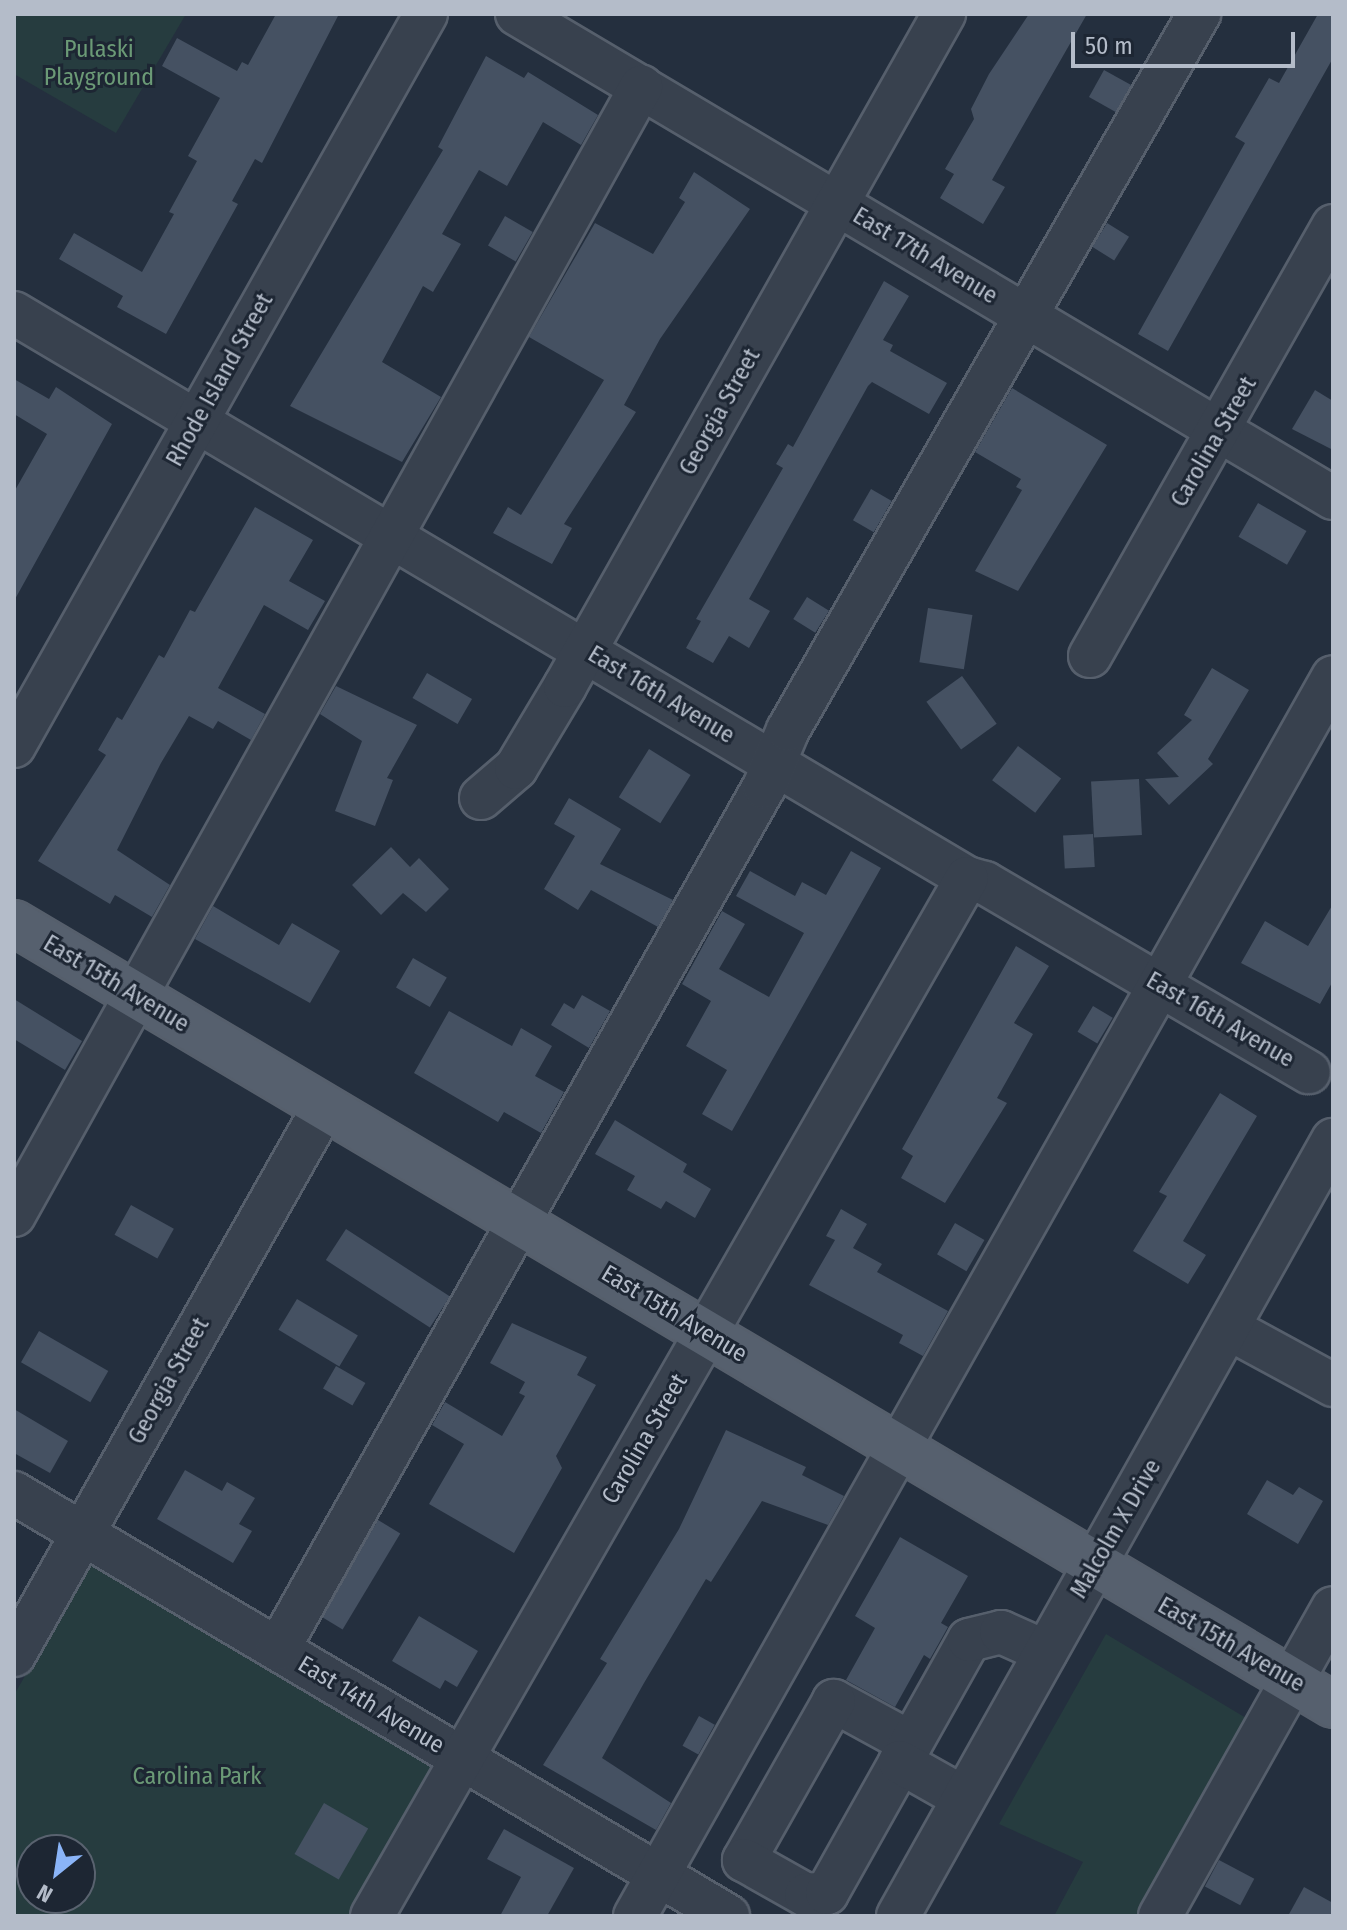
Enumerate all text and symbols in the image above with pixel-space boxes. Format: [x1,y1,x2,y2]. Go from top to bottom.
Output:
scale bar [1075,16,1299,66]
text: 50 m [1085,32,1133,60]
park label: Pulaski Playground [44,36,154,92]
street label: East 17th Avenue [847,202,1003,310]
street label: Rhode Island Street [161,288,279,472]
street label: Georgia Street [673,344,767,480]
street label: Carolina Street [1165,372,1263,512]
street label: East 16th Avenue [583,640,739,750]
street label: East 15th Avenue [38,929,194,1039]
street label: East 16th Avenue [1141,966,1299,1074]
street label: East 15th Avenue [596,1259,752,1369]
street label: Georgia Street [122,1313,216,1449]
street label: Carolina Street [596,1369,694,1509]
street label: Malcolm X Drive [1065,1454,1167,1604]
street label: East 15th Avenue [1152,1591,1310,1699]
street label: East 14th Avenue [293,1650,449,1760]
park label: Carolina Park [132,1763,262,1791]
north arrow [16,1834,96,1914]
text: N [32,1878,57,1908]

